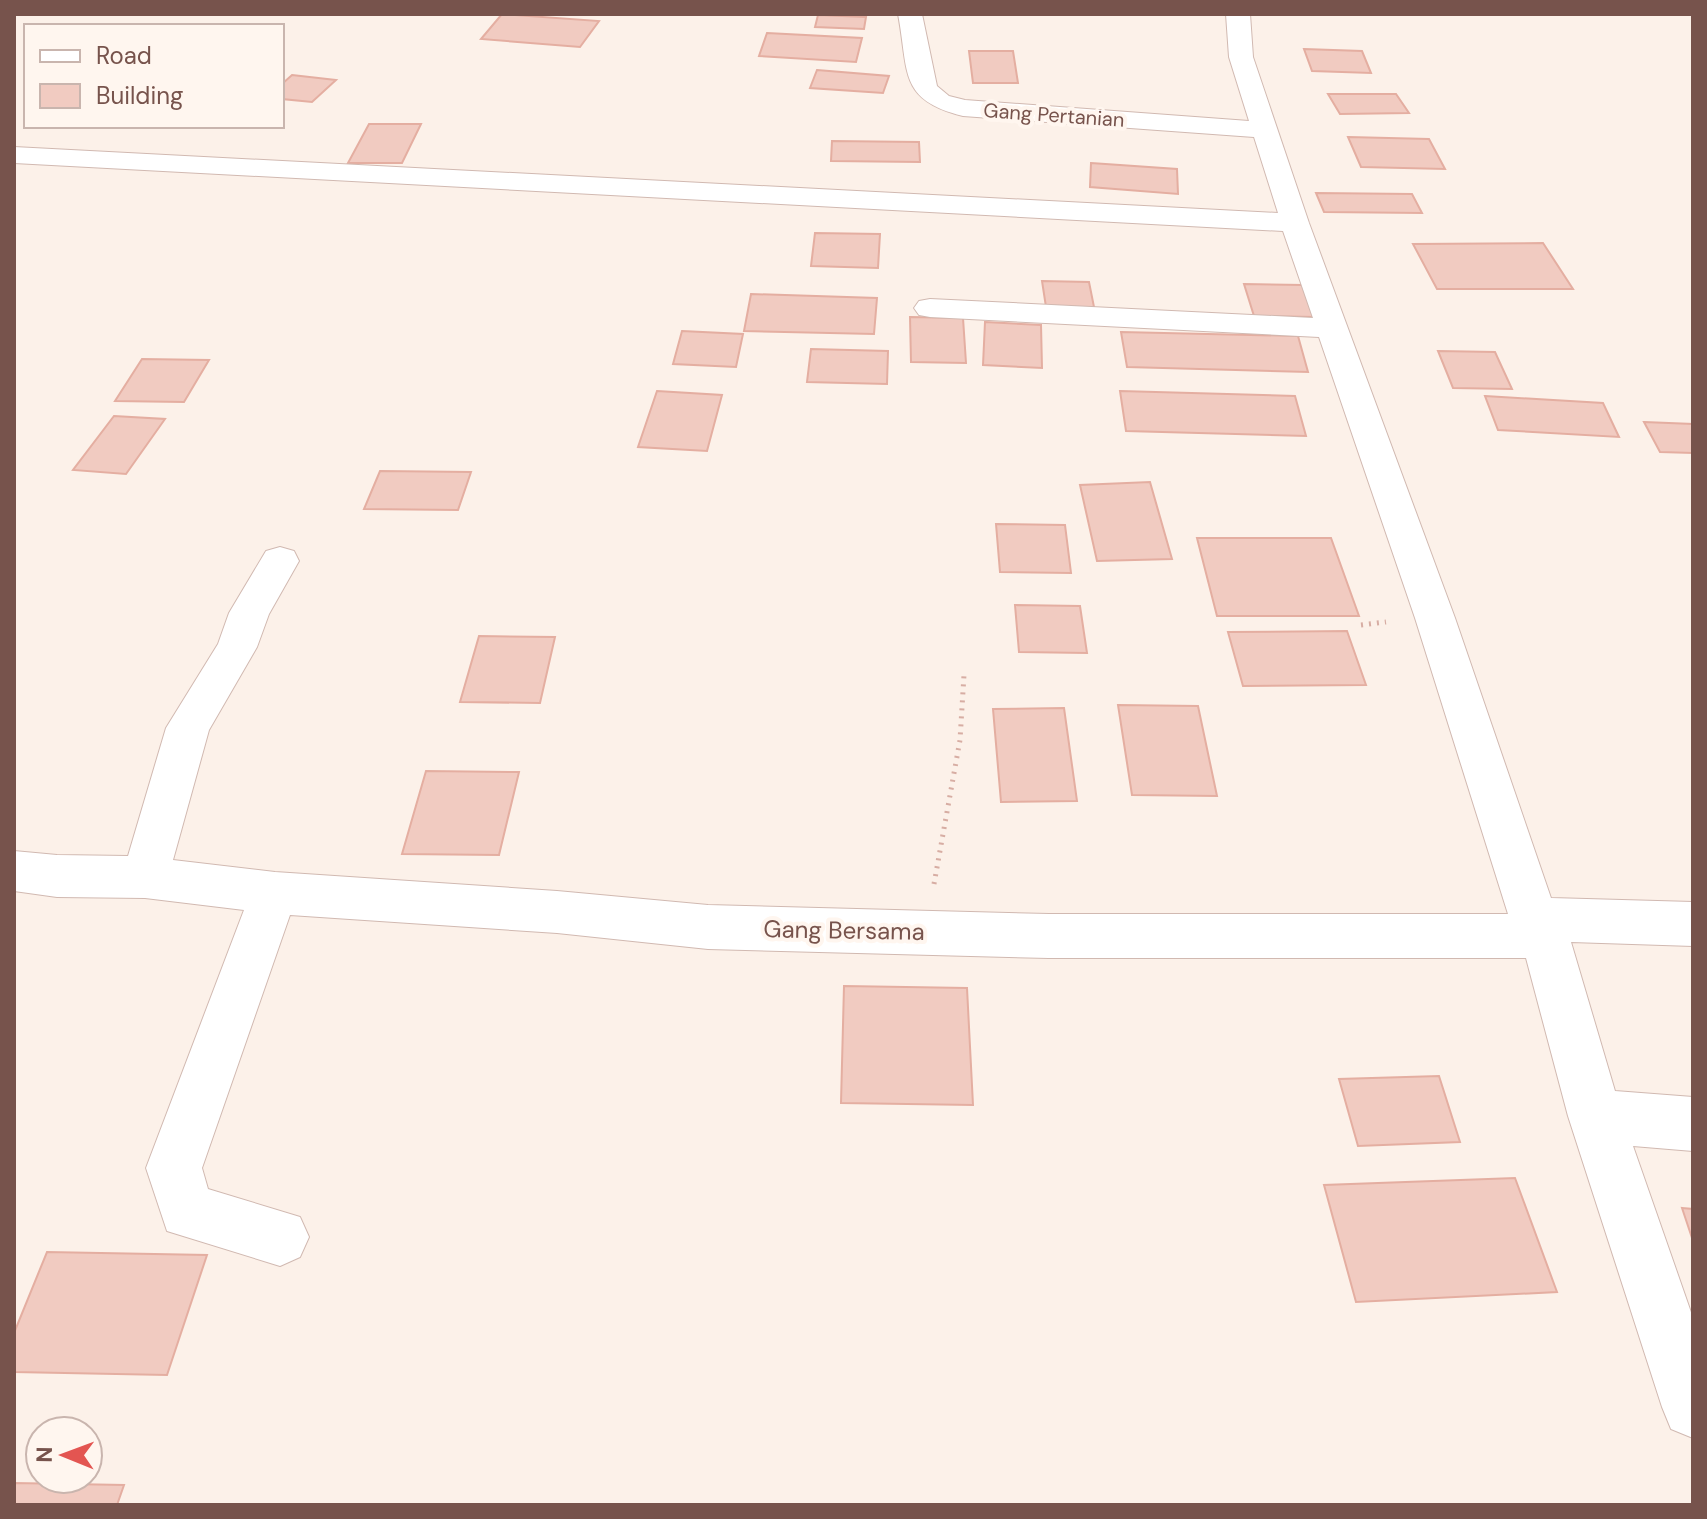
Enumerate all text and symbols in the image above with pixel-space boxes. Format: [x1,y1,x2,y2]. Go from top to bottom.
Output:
legend [24,24,284,128]
text: Road [96,40,152,71]
text: Building [96,80,183,111]
street label: Gang Pertanian [983,97,1125,133]
street label: Gang Bersama [763,913,925,947]
north arrow [24,1415,104,1495]
text: N [30,1446,59,1463]

